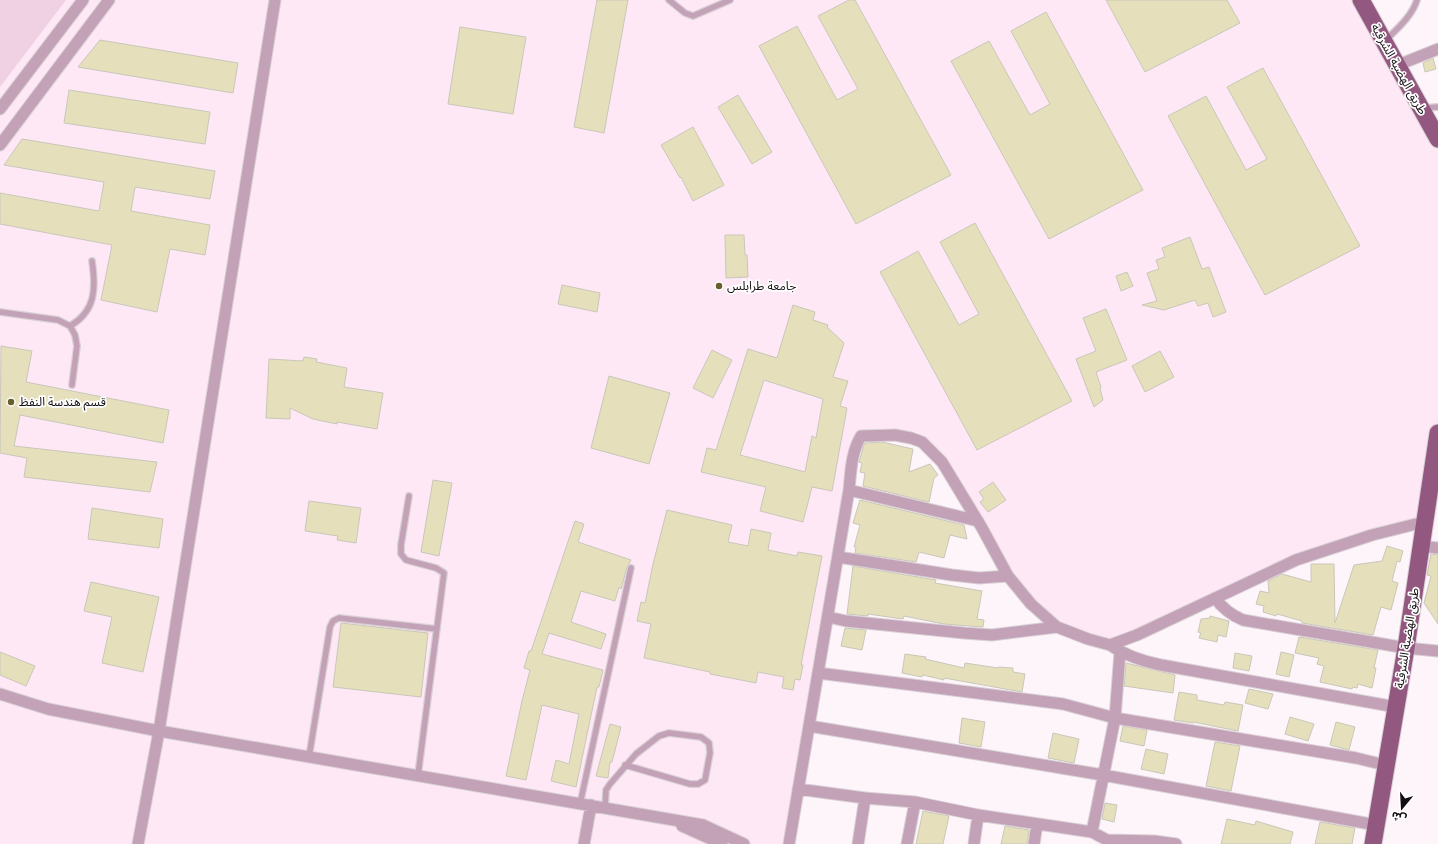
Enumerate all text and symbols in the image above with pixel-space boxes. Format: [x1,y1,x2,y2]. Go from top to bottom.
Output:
street label: طريق الهضبة الشرقية [1367,21,1430,117]
place label: جامعة طرابلس [727,279,796,293]
marker: جامعة طرابلس [714,281,724,291]
place label: قسم هندسة النفظ [19,395,106,411]
marker: قسم هندسة النفظ [6,397,16,407]
street label: طريق الهضبة الشرقية [1392,587,1423,689]
north arrow [1382,788,1422,828]
text: ش [1390,809,1408,826]

